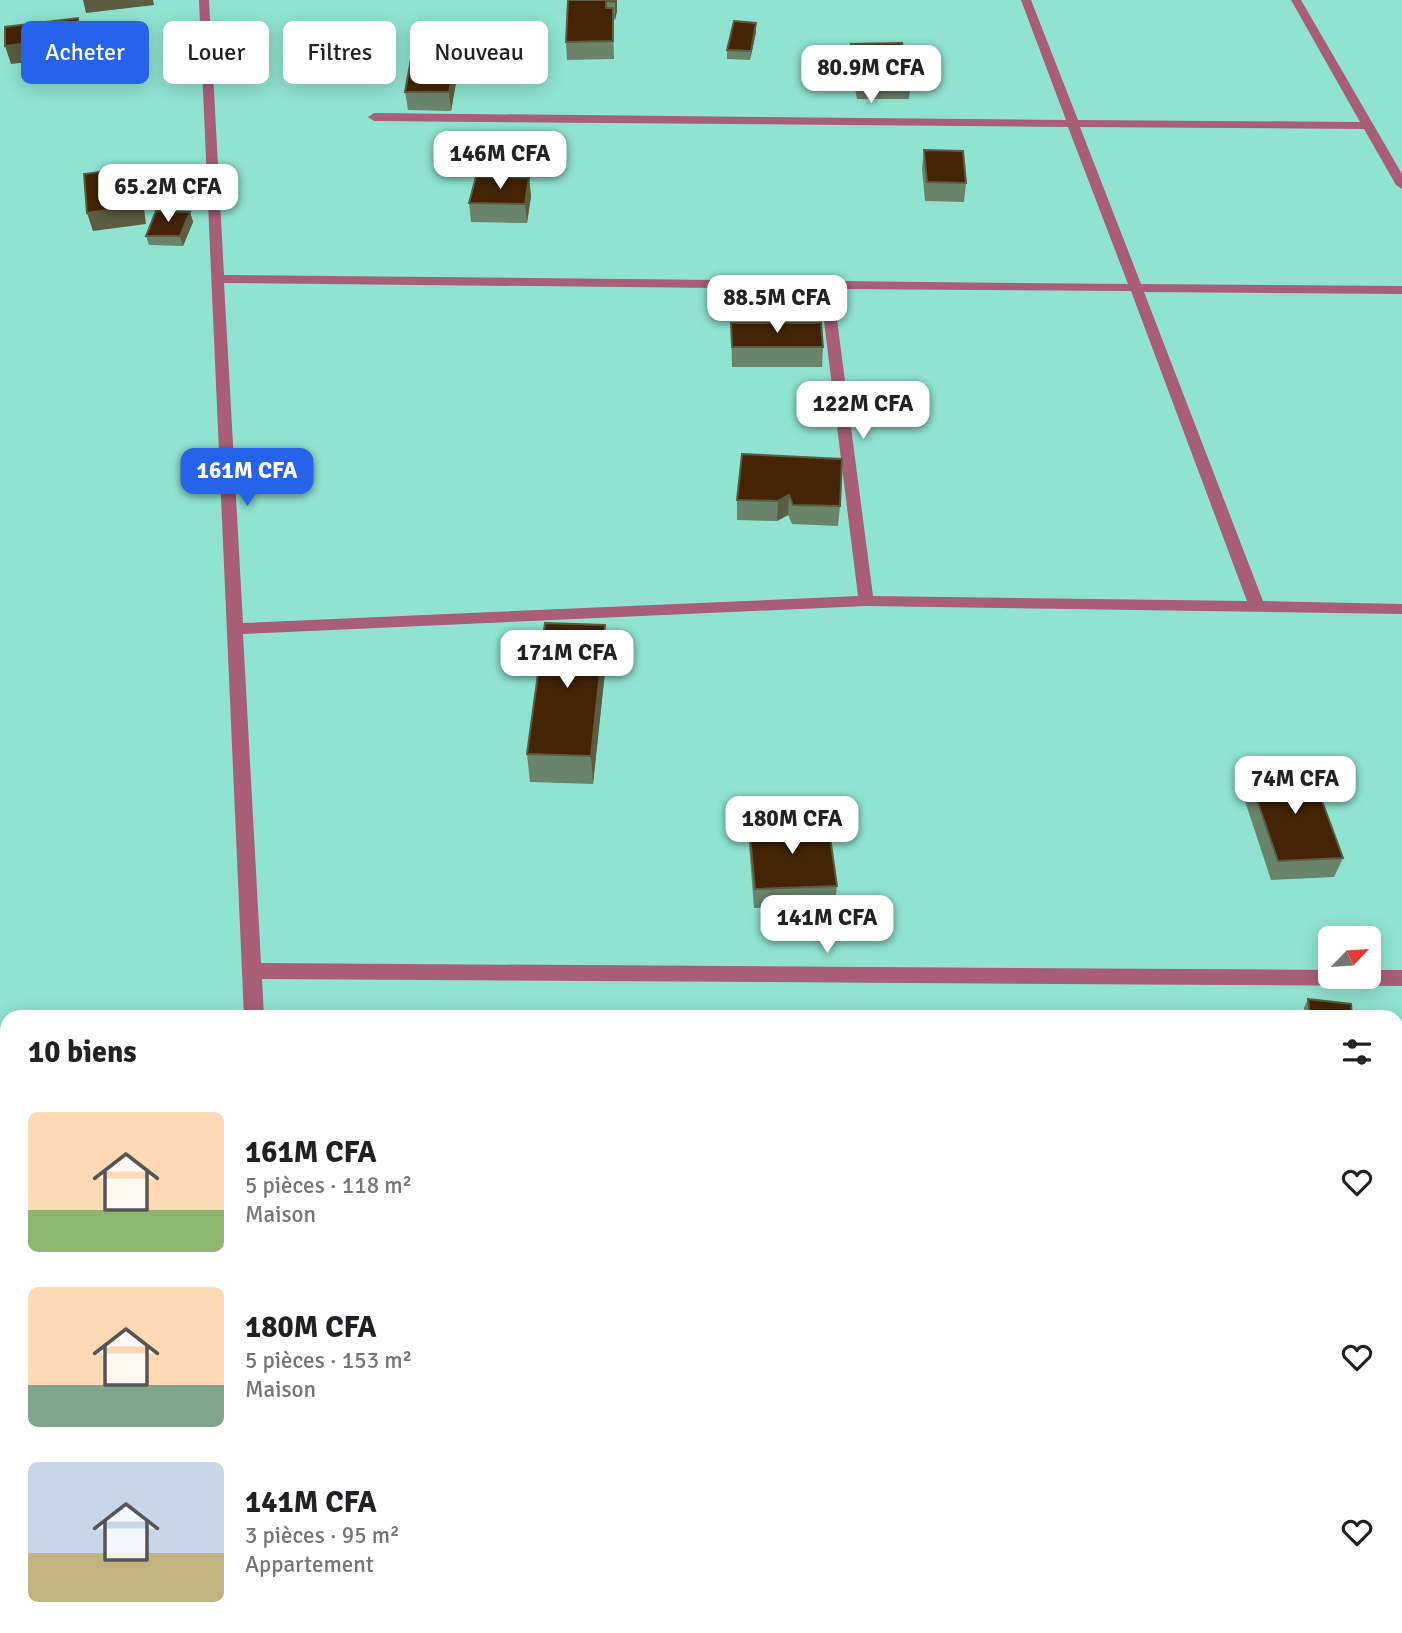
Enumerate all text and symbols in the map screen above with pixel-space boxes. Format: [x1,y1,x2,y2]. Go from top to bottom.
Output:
chip: Acheter [21,21,149,84]
chip: Louer [163,21,269,84]
chip: Filtres [283,21,396,84]
chip: Nouveau [410,21,548,84]
pin: 80.9M CFA [791,46,951,105]
text: 80.9M CFA [817,53,925,82]
pin: 146M CFA [428,132,572,191]
text: 146M CFA [450,139,551,168]
pin: 65.2M CFA [88,164,248,224]
text: 65.2M CFA [114,172,222,201]
pin: 88.5M CFA [697,276,857,335]
text: 88.5M CFA [723,283,831,312]
pin: 122M CFA [791,382,935,441]
text: 122M CFA [813,389,914,418]
pin: 161M CFA [175,448,319,508]
text: 161M CFA [197,456,298,485]
pin: 171M CFA [495,630,639,690]
text: 171M CFA [517,638,618,667]
pin: 74M CFA [1230,756,1360,816]
text: 74M CFA [1251,764,1339,793]
pin: 180M CFA [720,796,864,856]
text: 180M CFA [742,804,843,833]
pin: 141M CFA [755,895,899,955]
text: 141M CFA [777,903,878,932]
north arrow [1318,926,1381,989]
map controls [1318,926,1381,989]
icon: filters [1338,1033,1376,1071]
text: 10 biens [28,1034,137,1071]
text: 161M CFA [245,1134,377,1171]
icon: home [84,1140,168,1224]
icon: heart [1338,1163,1376,1201]
text: 5 pièces · 118 m² [245,1171,412,1200]
text: Maison [245,1200,316,1229]
text: 180M CFA [245,1309,377,1346]
icon: home [84,1315,168,1399]
icon: heart [1338,1338,1376,1376]
text: 5 pièces · 153 m² [245,1346,412,1375]
text: Maison [245,1375,316,1404]
text: 141M CFA [245,1484,377,1521]
icon: home [84,1490,168,1574]
icon: heart [1338,1513,1376,1551]
text: 3 pièces · 95 m² [245,1521,400,1550]
text: Appartement [245,1550,374,1579]

